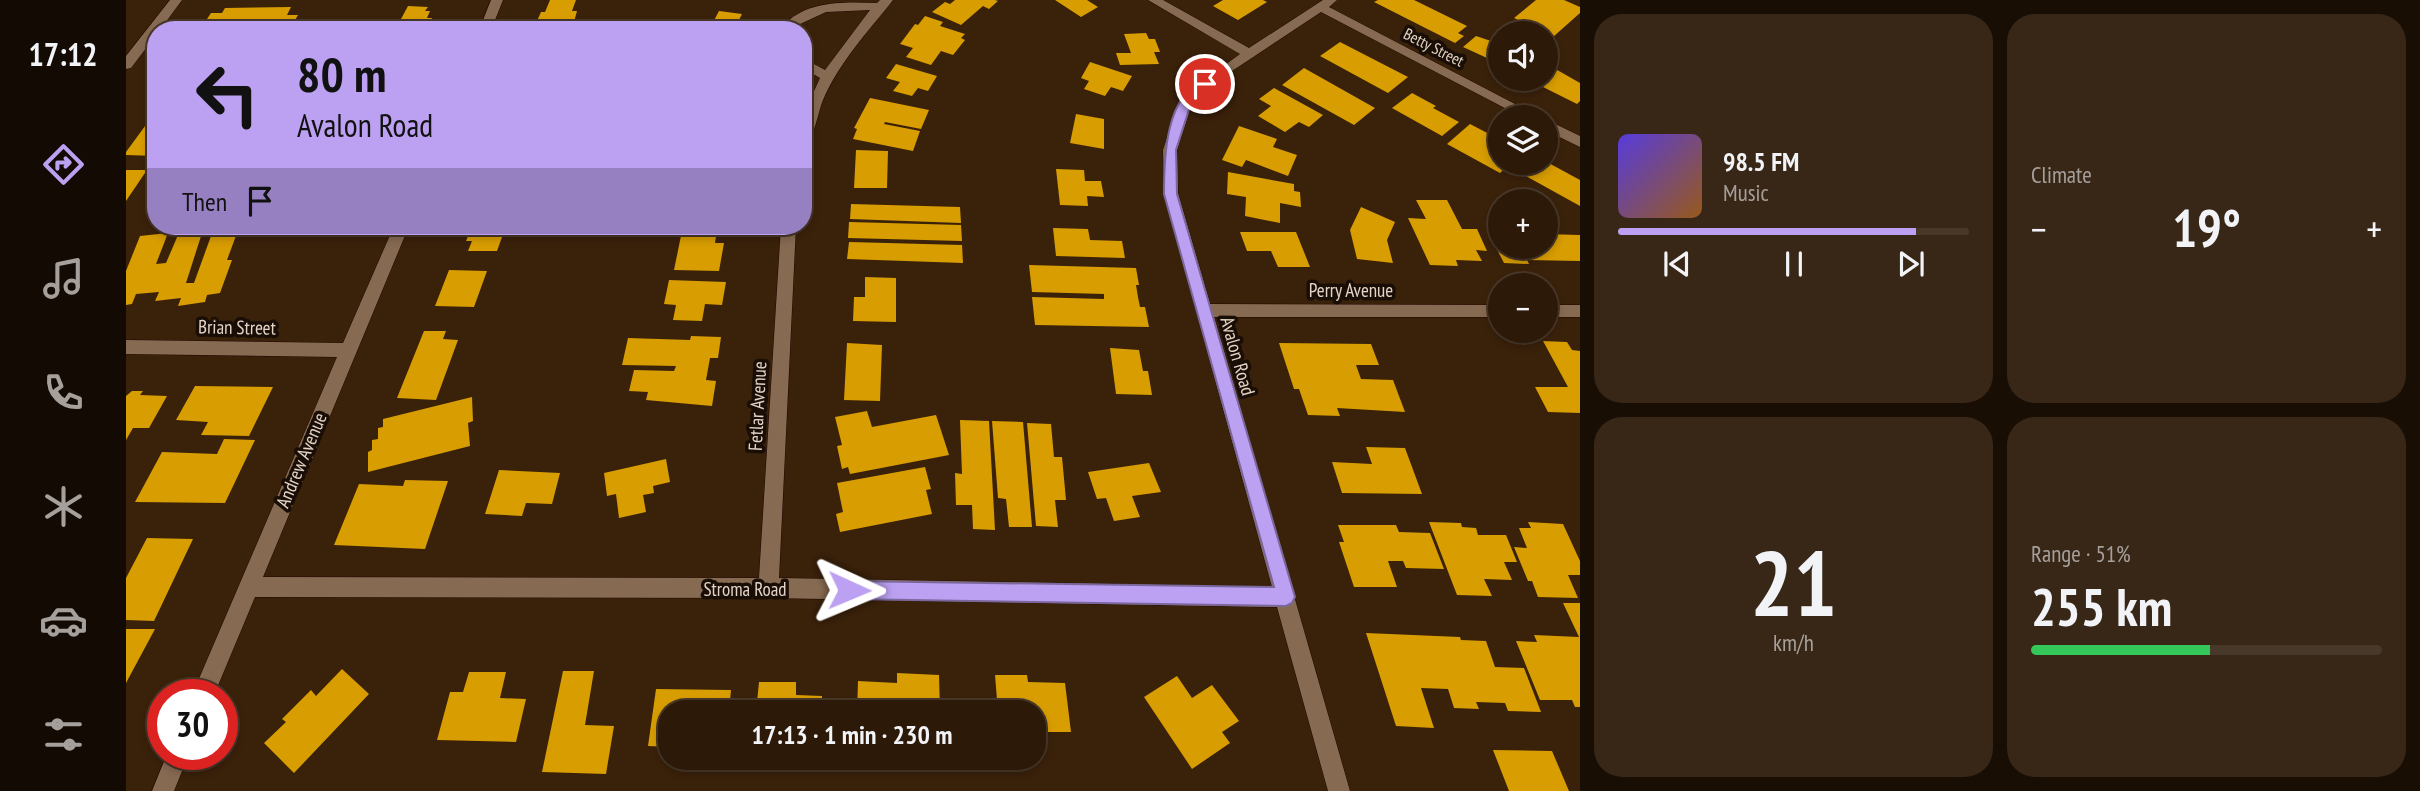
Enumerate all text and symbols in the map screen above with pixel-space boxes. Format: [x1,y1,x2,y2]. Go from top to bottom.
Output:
map controls [1488,21,1558,343]
button: sound [1488,21,1558,91]
street label: Betty Street [1401,23,1468,71]
text: 17:12 [28,33,98,75]
text: 80 m [297,42,386,106]
icon: left [182,49,273,140]
pin [1175,54,1235,114]
icon: arrive [1186,65,1224,103]
text: Avalon Road [297,104,433,146]
button: layers [1488,105,1558,175]
icon: directions [39,140,88,189]
text: 98.5 FM [1723,145,1799,178]
text: Climate [2031,160,2092,189]
text: Music [1723,178,1769,207]
icon: arrive [241,182,279,220]
text: Then [182,185,227,218]
button: + [1488,189,1558,259]
text: 19° [2172,194,2241,261]
text: − [2031,204,2047,253]
text: + [2366,204,2382,253]
icon: previous [1658,245,1696,283]
icon: pause [1775,245,1813,283]
icon: next [1892,245,1930,283]
icon: music [39,254,88,303]
button: − [1488,273,1558,343]
street label: Perry Avenue [1309,278,1393,302]
street label: Brian Street [198,314,277,340]
street label: Avalon Road [1215,314,1261,398]
street label: Fetlar Avenue [743,360,771,451]
icon: phone [39,368,88,417]
street label: Andrew Avenue [270,409,332,511]
icon: climate [39,482,88,531]
text: 21 [1750,523,1837,641]
text: Range · 51% [2031,539,2131,568]
position arrow [812,553,886,627]
text: 255 km [2031,573,2172,640]
street label: Stroma Road [703,577,787,601]
icon: car [39,596,88,645]
text: km/h [1773,628,1814,657]
speed limit sign: 30 [147,679,238,770]
icon: filters [39,710,88,759]
text: 17:13 · 1 min · 230 m [752,718,952,751]

